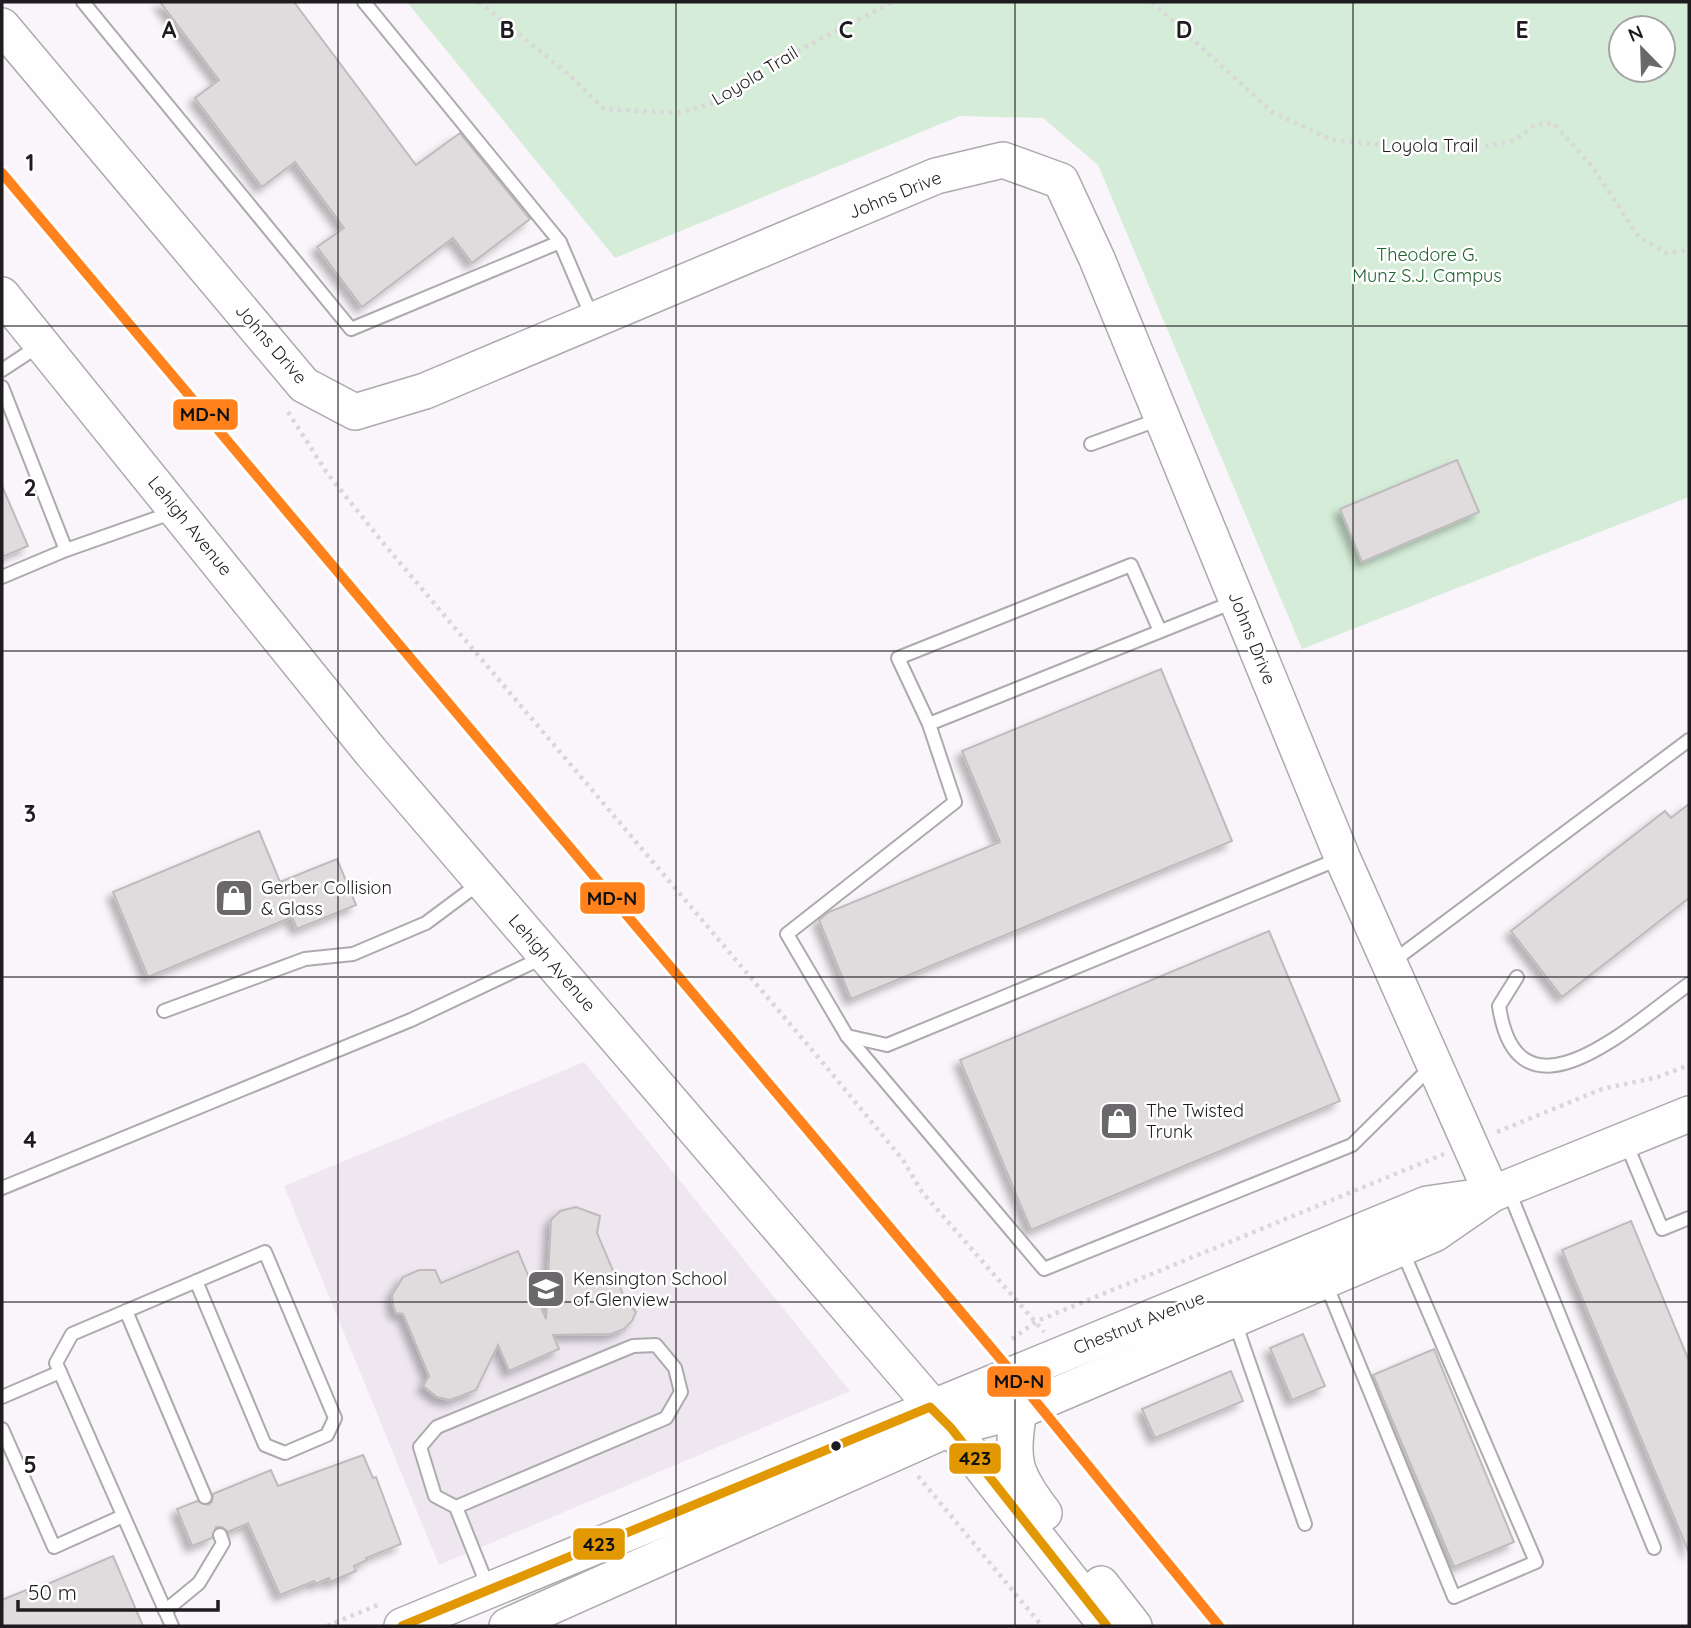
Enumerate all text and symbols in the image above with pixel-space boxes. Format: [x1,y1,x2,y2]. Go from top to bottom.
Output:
north arrow [1607,14,1677,84]
text: A [162,15,177,44]
text: B [499,15,515,44]
text: C [839,15,853,44]
text: D [1176,15,1192,44]
text: E [1515,15,1529,44]
text: N [1624,20,1646,47]
street label: Loyola Trail [707,41,802,110]
street label: Loyola Trail [1382,134,1478,157]
text: 1 [26,148,34,177]
street label: Johns Drive [845,165,945,224]
park label: Theodore G. Munz S.J. Campus [1352,243,1502,287]
street label: Johns Drive [230,299,312,388]
line badge: MD-N [172,398,239,431]
text: MD-N [180,402,230,426]
street label: Lehigh Avenue [143,471,238,580]
text: 2 [23,473,37,502]
street label: Johns Drive [1223,588,1282,688]
text: 3 [24,799,36,828]
place label: Gerber Collision & Glass [261,876,392,920]
shop icon: Gerber Collision & Glass [213,877,255,919]
line badge: MD-N [579,881,646,915]
text: MD-N [587,886,637,910]
street label: Lehigh Avenue [504,909,601,1016]
place label: The Twisted Trunk [1146,1099,1244,1143]
shop icon: The Twisted Trunk [1098,1100,1140,1142]
text: 4 [23,1125,37,1154]
place label: Kensington School of Glenview [573,1267,727,1311]
school or university icon: Kensington School of Glenview [525,1268,567,1310]
street label: Chestnut Avenue [1070,1286,1208,1359]
line badge: MD-N [986,1365,1052,1398]
text: MD-N [994,1369,1044,1393]
unlabelled marker [829,1439,843,1453]
line badge: 423 [948,1442,1002,1475]
text: 423 [959,1446,991,1470]
text: 5 [23,1450,37,1479]
line badge: 423 [572,1527,626,1561]
text: 423 [583,1532,615,1556]
scale bar [18,1568,217,1612]
text: 50 m [28,1579,77,1605]

